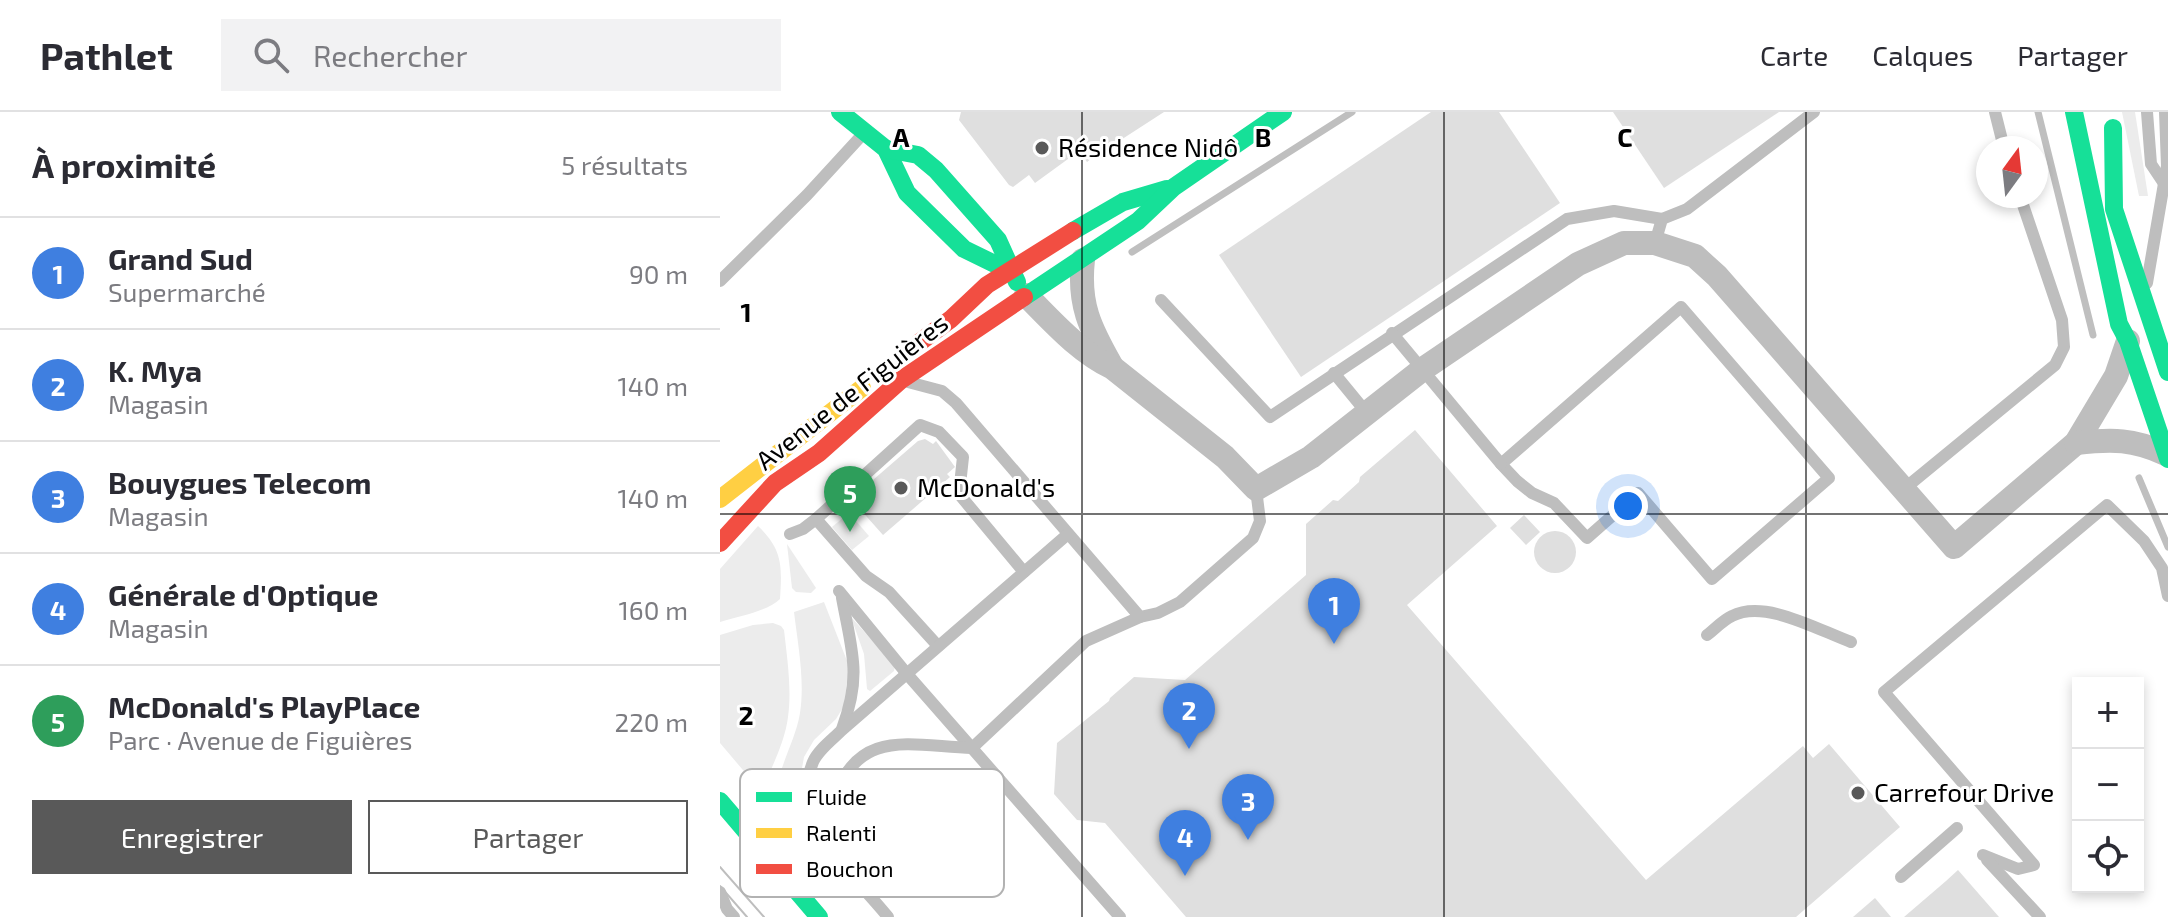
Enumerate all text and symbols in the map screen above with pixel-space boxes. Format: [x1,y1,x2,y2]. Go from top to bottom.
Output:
search box [221,19,781,91]
text: Pathlet [40,32,173,78]
icon: search [249,33,293,77]
text: Rechercher [313,37,467,73]
text: Carte [1760,38,1828,72]
text: Calques [1872,38,1973,72]
text: Partager [2017,38,2128,72]
text: A [893,121,910,152]
text: B [1255,121,1271,152]
text: C [1617,121,1633,152]
place label: Résidence Nidô [1058,131,1238,162]
north arrow [1976,136,2048,208]
marker: Résidence Nidô [1033,139,1051,157]
text: À proximité [32,144,216,185]
text: 5 résultats [561,149,688,180]
text: Grand Sud [108,240,253,276]
text: 1 [52,258,64,289]
text: 90 m [629,258,688,289]
text: Supermarché [108,276,266,307]
text: 1 [740,296,752,327]
street label: Avenue de Figuières [749,306,953,475]
text: K. Mya [108,352,202,388]
text: 2 [50,370,66,401]
text: 140 m [617,370,688,401]
text: Magasin [108,388,209,419]
text: Bouygues Telecom [108,464,371,500]
pin: 5 [824,466,876,532]
place label: McDonald's [917,471,1055,502]
marker: McDonald's [892,479,910,497]
text: 3 [51,482,65,513]
text: 140 m [617,482,688,513]
your location [1608,486,1648,526]
text: Magasin [108,500,209,531]
text: Générale d'Optique [108,576,378,612]
pin: 1 [1308,578,1360,644]
text: 4 [50,594,66,625]
text: 160 m [619,594,688,625]
text: Magasin [108,612,209,643]
map controls [2072,677,2144,893]
button: + [2072,677,2144,749]
pin: 2 [1163,683,1215,749]
text: McDonald's PlayPlace [108,688,420,724]
text: 2 [738,699,754,730]
text: 5 [51,706,65,737]
text: 220 m [615,706,688,737]
text: Parc · Avenue de Figuières [108,724,412,755]
button: − [2072,749,2144,821]
legend [740,769,1004,897]
pin: 3 [1222,774,1274,840]
place label: Carrefour Drive [1874,776,2054,807]
text: Fluide [806,783,867,809]
marker: Carrefour Drive [1849,784,1867,802]
button: Enregistrer [32,800,352,874]
button: Partager [368,800,688,874]
pin: 4 [1159,810,1211,876]
text: Ralenti [806,819,877,845]
button: locate [2072,821,2144,893]
text: Bouchon [806,855,894,881]

